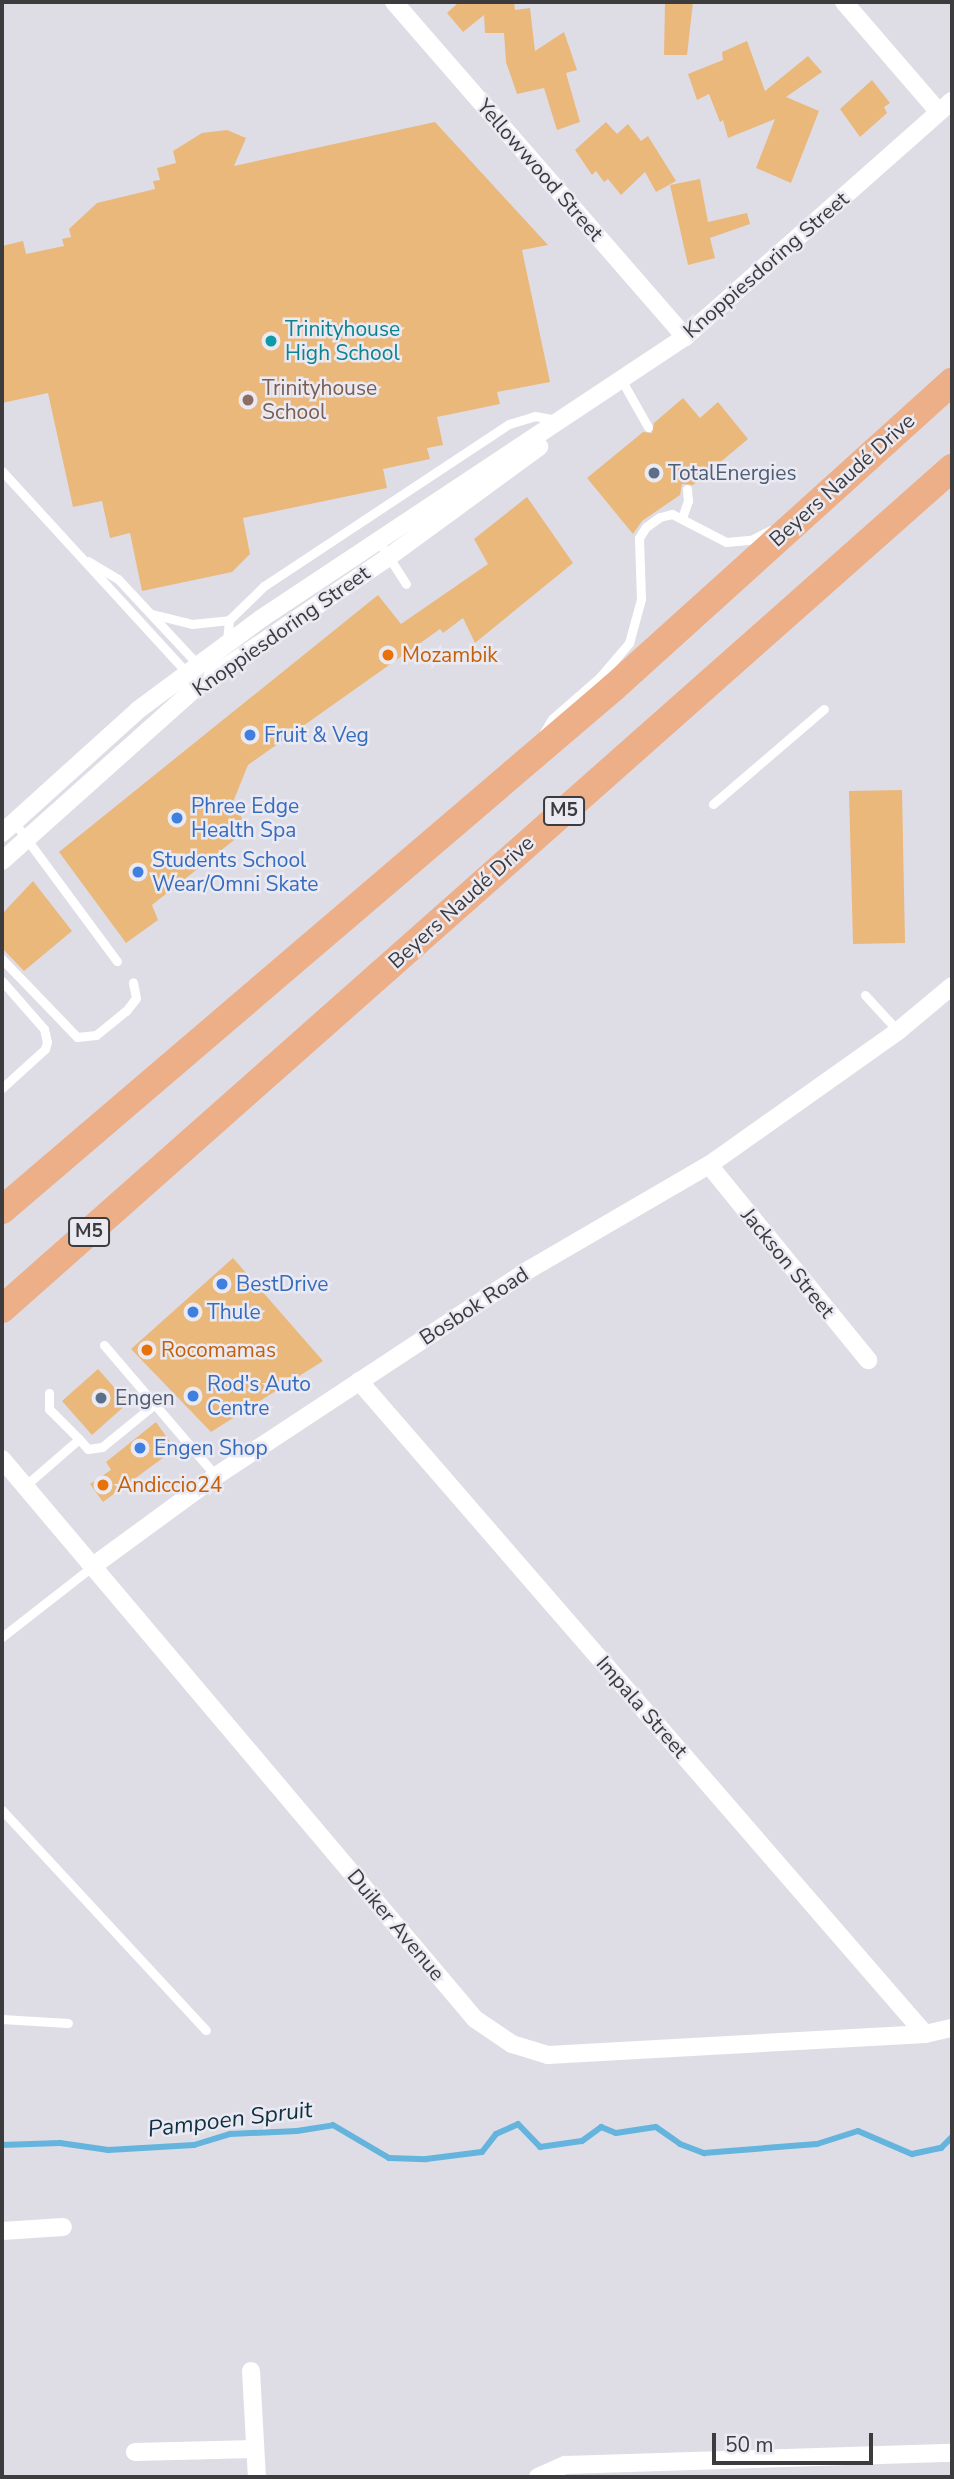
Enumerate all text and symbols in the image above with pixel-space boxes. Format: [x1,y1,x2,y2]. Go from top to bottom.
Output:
street label: Yellowwood Street [472,94,608,246]
street label: Knoppiesdoring Street [678,186,854,344]
place label: Trinityhouse High School [285,316,400,366]
marker: Trinityhouse High School [263,333,279,349]
place label: Trinityhouse School [262,375,377,425]
marker: Trinityhouse School [240,392,256,408]
street label: Beyers Naudé Drive [764,408,920,552]
place label: TotalEnergies [668,460,796,486]
marker: TotalEnergies [646,465,662,481]
street label: Knoppiesdoring Street [188,560,374,702]
place label: Mozambik [402,642,498,668]
marker: Mozambik [380,647,396,663]
place label: Fruit & Veg [264,722,369,748]
marker: Fruit & Veg [242,727,258,743]
place label: Phree Edge Health Spa [191,793,299,843]
road number: M5 [543,796,585,826]
marker: Phree Edge Health Spa [169,810,185,826]
street label: Beyers Naudé Drive [383,830,539,974]
place label: Students School Wear/Omni Skate [152,847,318,897]
marker: Students School Wear/Omni Skate [130,864,146,880]
street label: Jackson Street [736,1203,840,1323]
road number: M5 [68,1216,110,1248]
street label: Bosbok Road [415,1261,533,1351]
place label: BestDrive [236,1271,329,1297]
marker: BestDrive [214,1276,230,1292]
place label: Thule [207,1299,261,1325]
marker: Thule [185,1304,201,1320]
place label: Rocomamas [161,1337,276,1363]
marker: Rocomamas [139,1342,155,1358]
place label: Rod's Auto Centre [207,1371,311,1421]
place label: Engen [115,1385,175,1411]
marker: Rod's Auto Centre [185,1388,201,1404]
marker: Engen [93,1390,109,1406]
place label: Engen Shop [154,1435,268,1461]
marker: Engen Shop [132,1440,148,1456]
place label: Andiccio24 [117,1472,222,1498]
marker: Andiccio24 [95,1477,111,1493]
street label: Impala Street [591,1651,693,1763]
street label: Duiker Avenue [342,1864,450,1986]
water label: Pampoen Spruit [146,2096,314,2144]
scale bar [716,2420,877,2464]
text: 50 m [725,2431,774,2459]

